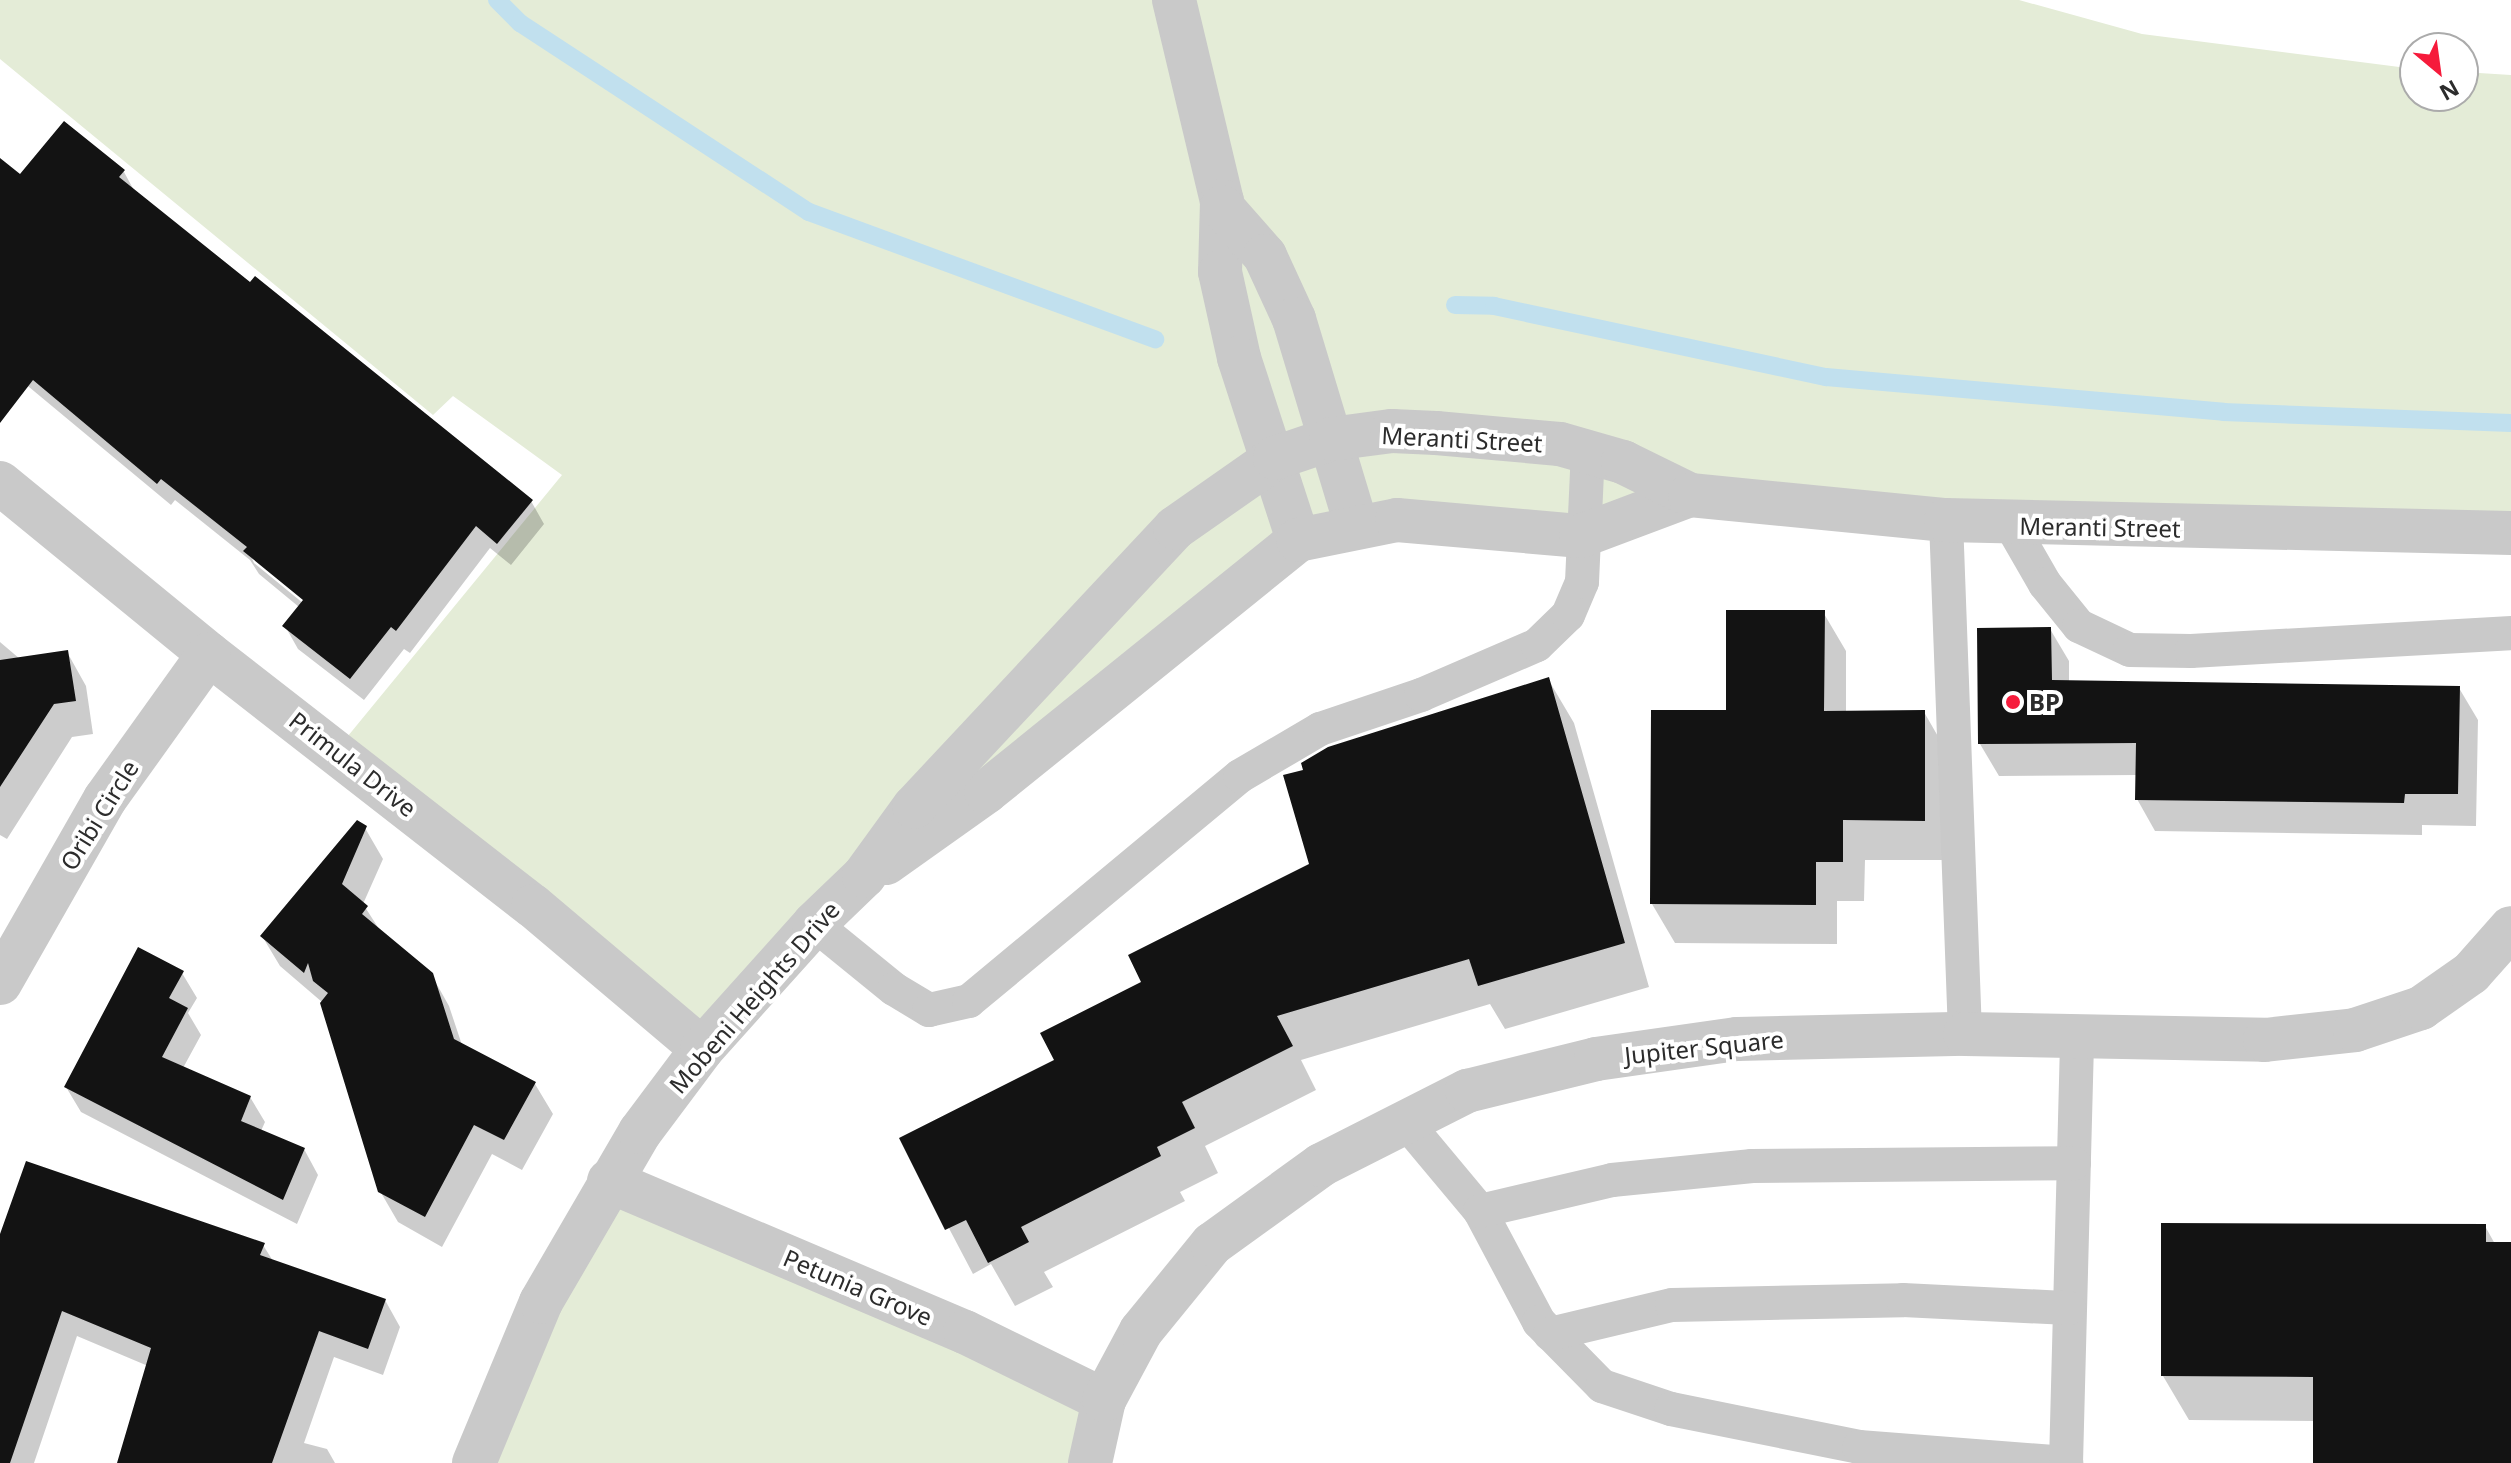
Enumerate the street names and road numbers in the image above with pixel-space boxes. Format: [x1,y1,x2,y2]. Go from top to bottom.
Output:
street label: Meranti Street [1381,420,1543,458]
street label: Meranti Street [2019,511,2181,543]
street label: Primula Drive [284,706,422,822]
street label: Oribi Circle [54,755,144,875]
street label: Mobeni Heights Drive [663,895,845,1099]
street label: Jupiter Square [1623,1024,1785,1070]
street label: Petunia Grove [779,1243,937,1331]

